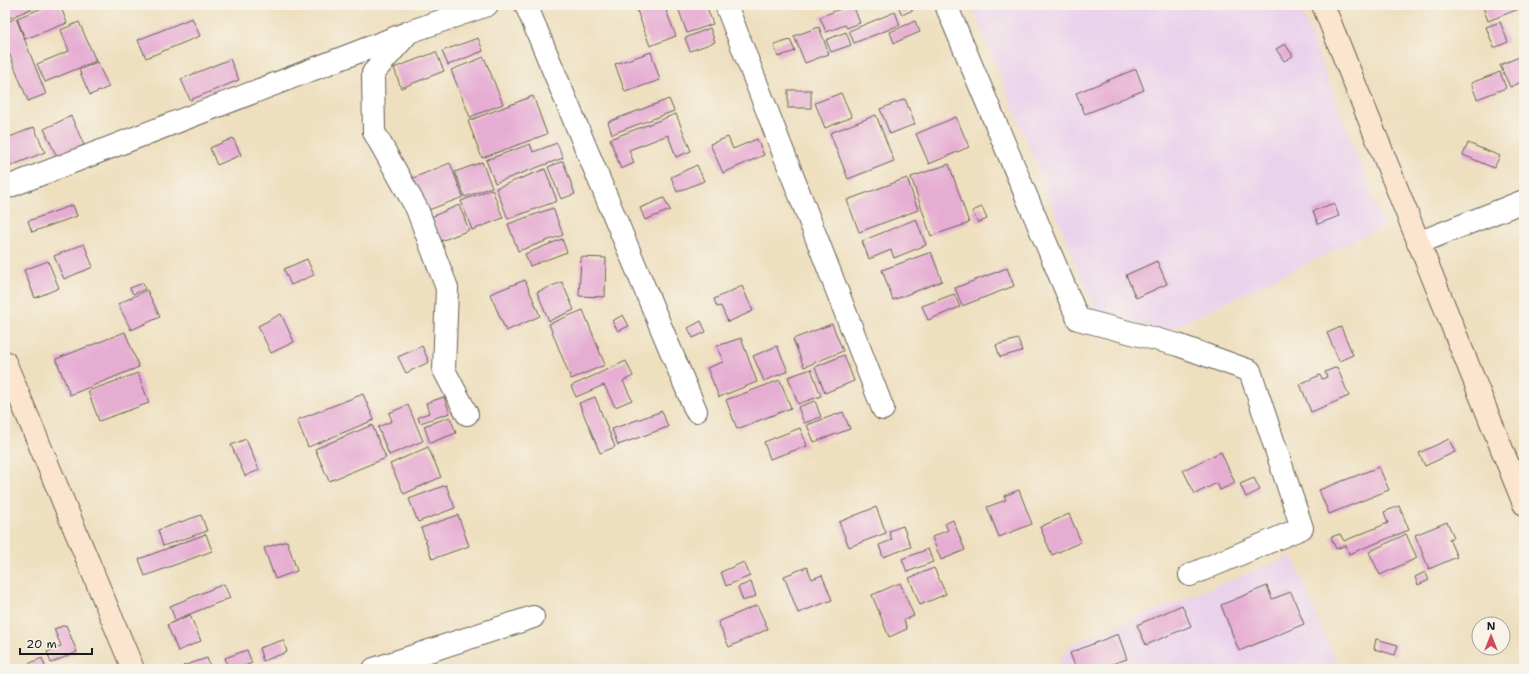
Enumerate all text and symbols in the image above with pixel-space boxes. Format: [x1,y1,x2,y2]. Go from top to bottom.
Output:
north arrow [1471,616,1511,656]
text: N [1487,619,1496,634]
scale bar [20,630,92,656]
text: 20 m [26,636,57,652]

